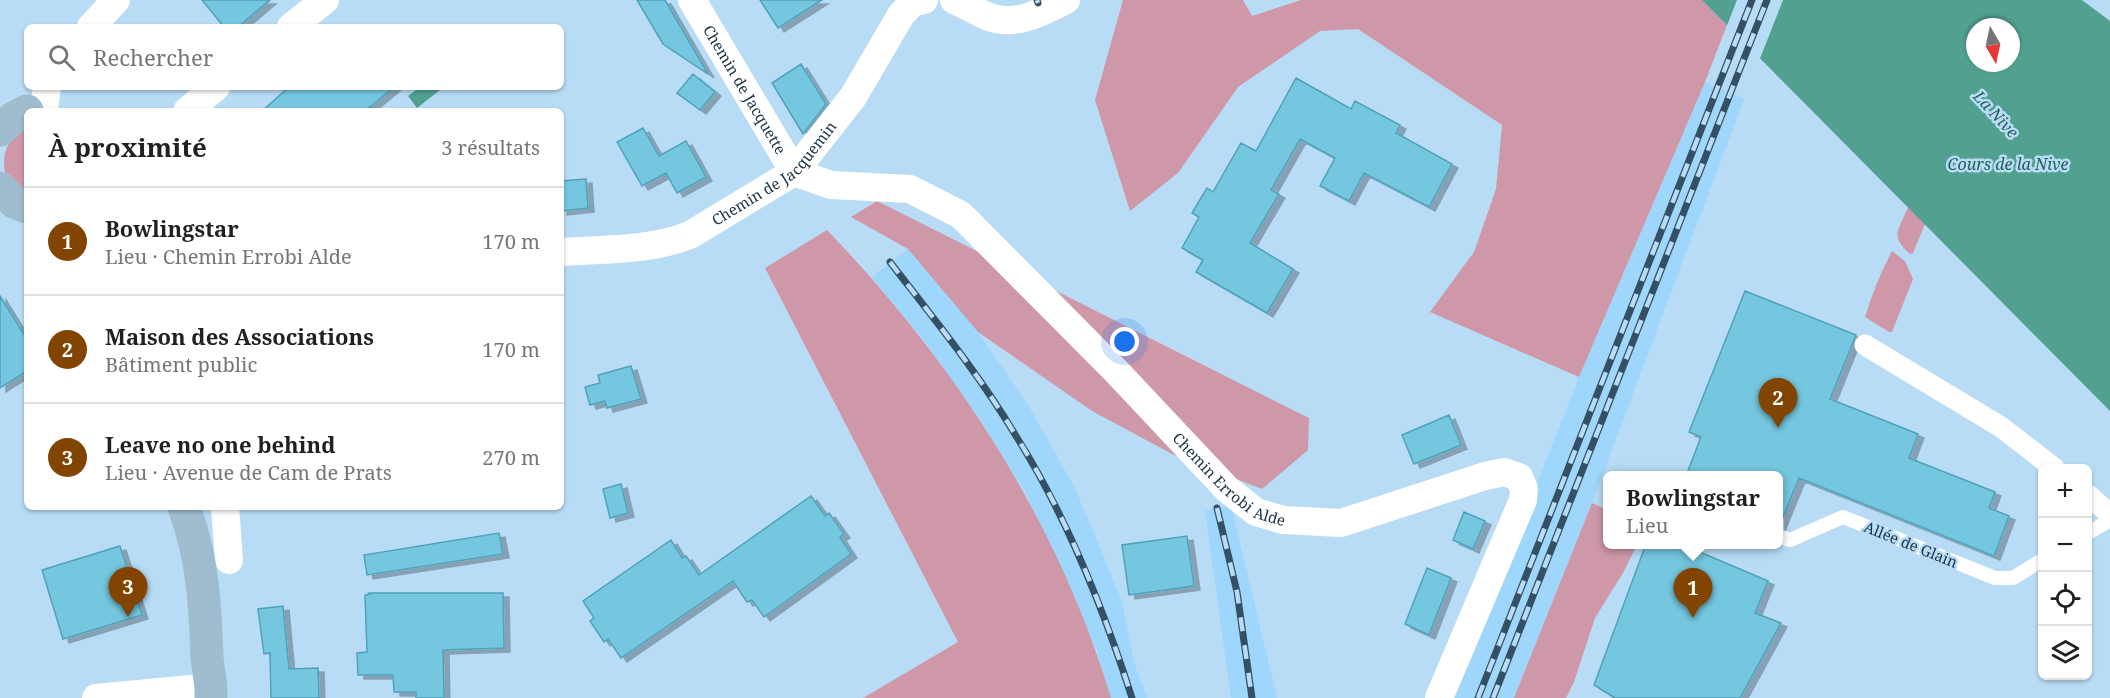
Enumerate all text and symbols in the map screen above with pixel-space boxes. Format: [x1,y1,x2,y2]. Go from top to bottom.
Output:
north arrow [1966,18,2020,72]
street label: Chemin de Jacquette [699,21,791,158]
search box [24,24,564,90]
icon: search [45,41,78,74]
text: Rechercher [93,42,213,72]
water label: La Nive [1968,85,2024,142]
street label: Chemin de Jacquemin [708,117,841,230]
text: À proximité [48,129,207,165]
text: 3 résultats [441,134,540,161]
water label: Cours de la Nive [1947,153,2069,175]
text: Bowlingstar [105,213,239,243]
text: 1 [62,228,73,255]
text: 170 m [482,228,540,255]
text: Lieu · Chemin Errobi Alde [105,243,352,270]
text: Maison des Associations [105,321,374,351]
your location [1110,327,1139,356]
text: 2 [62,336,73,363]
text: 170 m [482,336,540,363]
text: Bâtiment public [105,351,257,378]
pin: 2 [1758,378,1798,428]
street label: Chemin Errobi Alde [1169,428,1288,530]
text: Leave no one behind [105,429,335,459]
text: 3 [62,444,73,471]
text: 270 m [482,444,540,471]
text: Lieu · Avenue de Cam de Prats [105,459,392,486]
map controls [2038,464,2092,680]
button: + [2038,464,2092,518]
popup [1603,471,1783,549]
text: Bowlingstar [1626,482,1760,512]
text: Lieu [1626,512,1668,539]
street label: Allée de Glain [1861,516,1961,572]
button: − [2038,518,2092,572]
pin: 3 [108,568,148,617]
pin: 1 [1674,568,1712,618]
button: locate [2038,572,2092,626]
button: layers [2038,626,2092,680]

